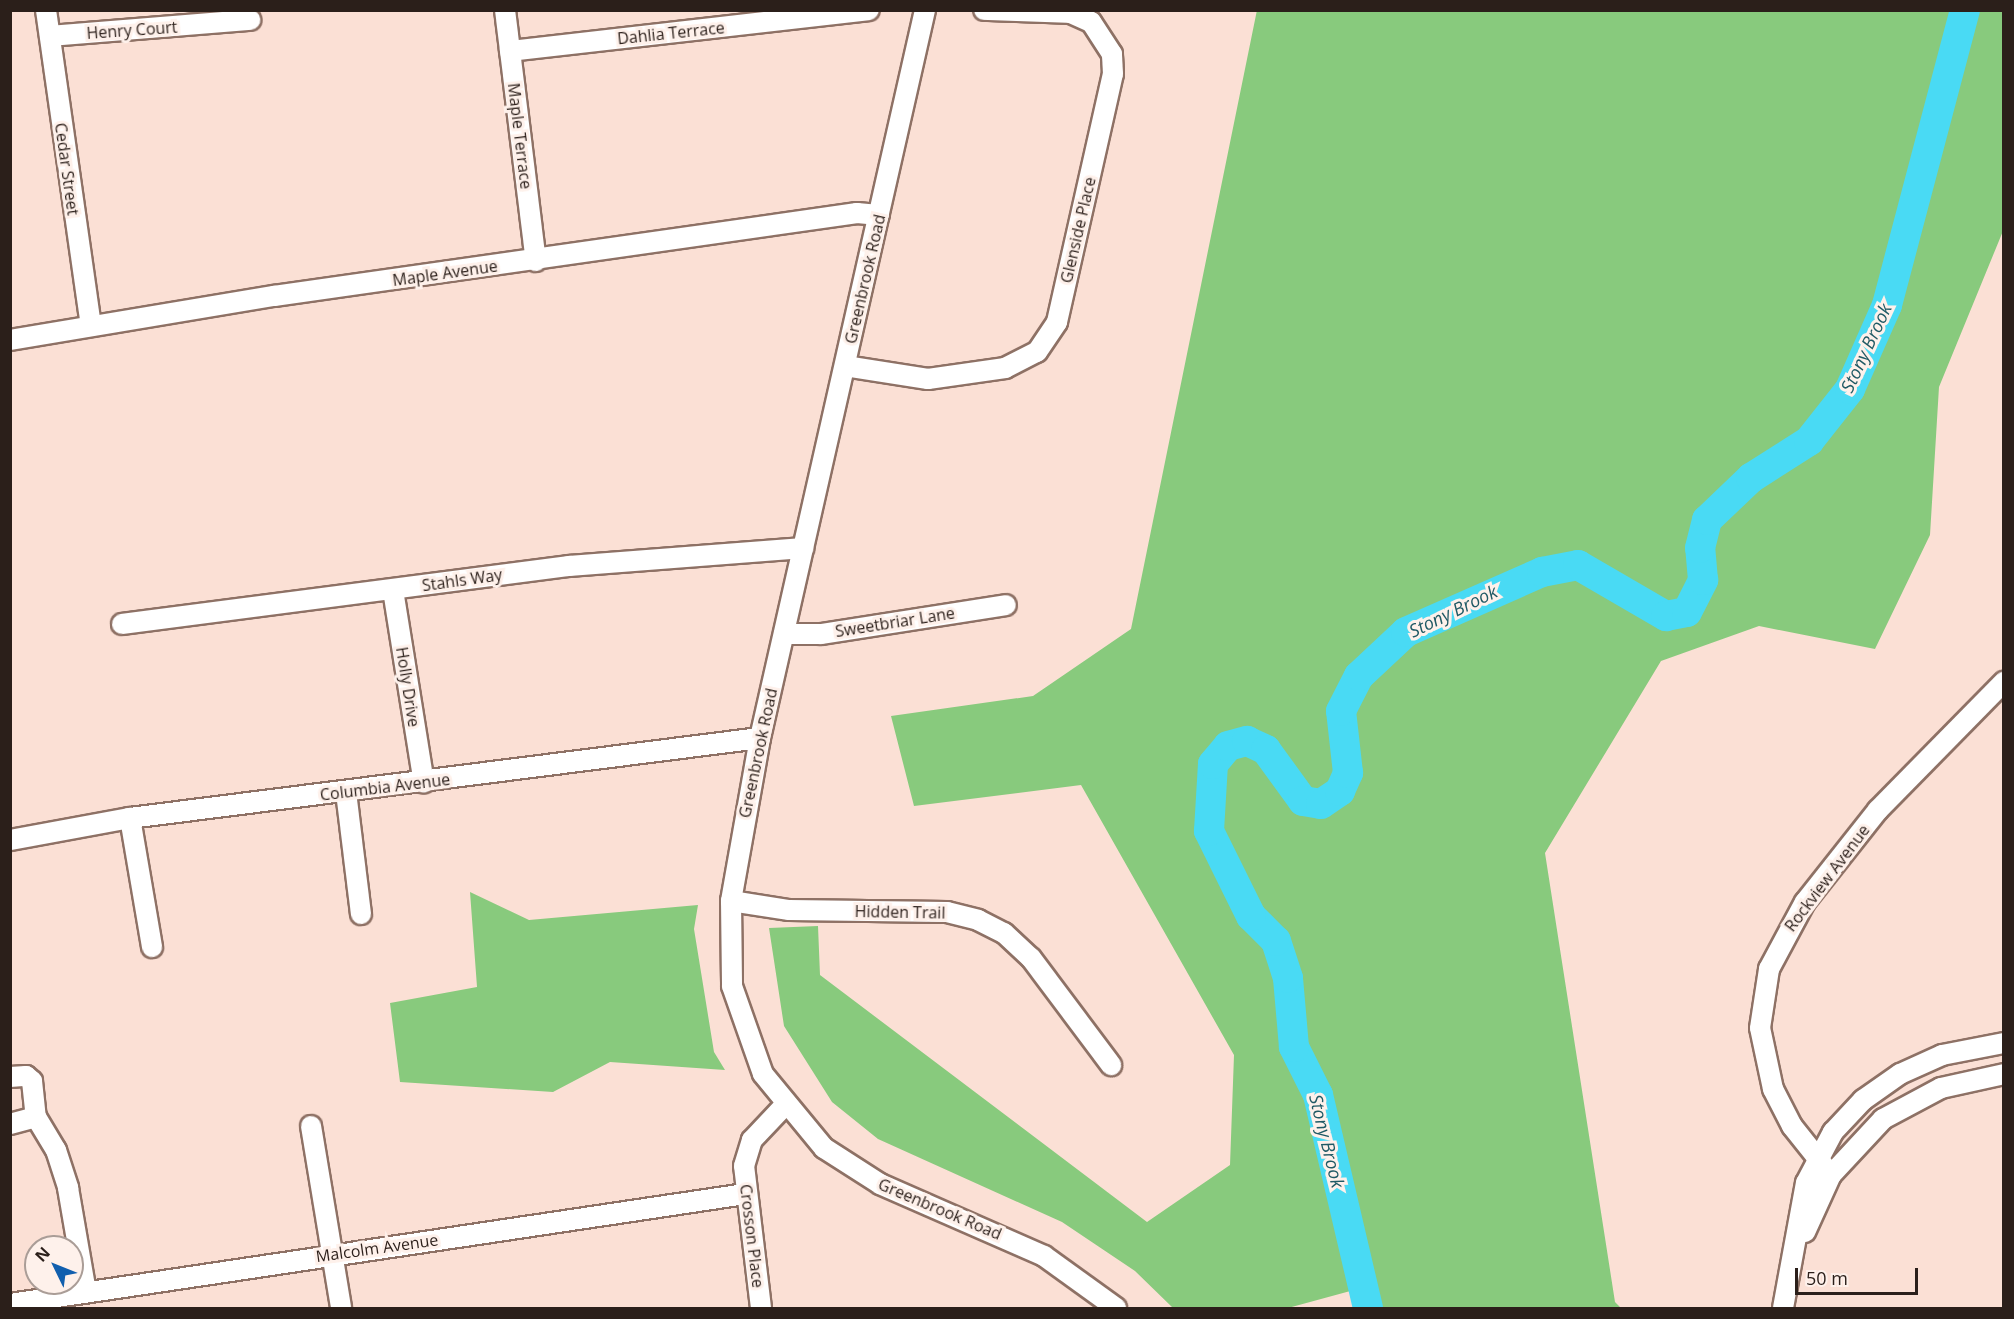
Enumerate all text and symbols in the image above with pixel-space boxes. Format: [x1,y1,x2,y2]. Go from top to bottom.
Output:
street label: Henry Court [86,17,178,43]
street label: Dahlia Terrace [616,18,726,48]
street label: Maple Terrace [504,82,536,190]
street label: Cedar Street [51,122,83,216]
street label: Glenside Place [1056,175,1100,285]
street label: Greenbrook Road [841,212,889,346]
street label: Maple Avenue [391,256,499,290]
water label: Stony Brook [1836,300,1896,396]
street label: Stahls Way [421,565,503,595]
water label: Stony Brook [1405,580,1501,642]
street label: Sweetbriar Lane [834,603,956,641]
street label: Holly Drive [392,646,424,728]
street label: Greenbrook Road [735,686,781,820]
street label: Columbia Avenue [319,769,451,805]
street label: Rockview Avenue [1781,821,1873,935]
street label: Hidden Trail [854,902,946,922]
water label: Stony Brook [1305,1092,1349,1190]
street label: Greenbrook Road [875,1174,1005,1244]
street label: Crosson Place [736,1183,768,1289]
street label: Malcolm Avenue [315,1230,439,1266]
north arrow [24,1235,84,1295]
text: N [30,1242,55,1266]
scale bar [1798,1256,1921,1294]
text: 50 m [1806,1266,1848,1290]

